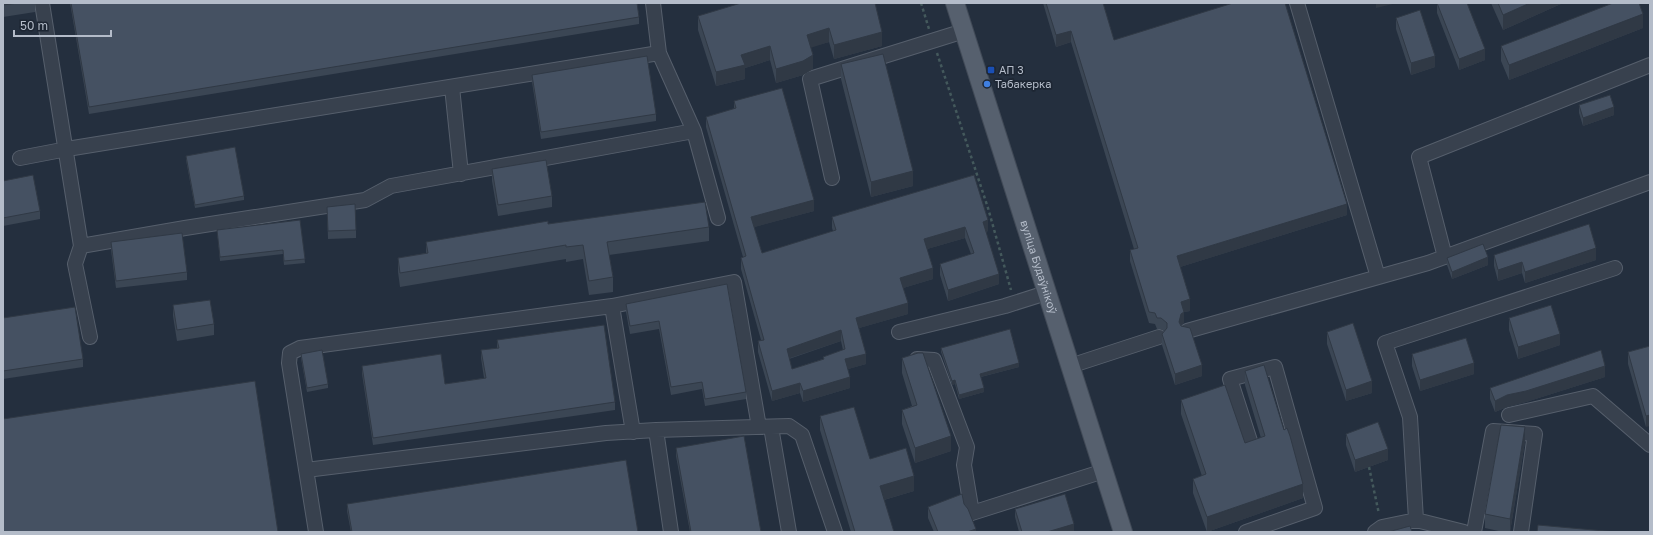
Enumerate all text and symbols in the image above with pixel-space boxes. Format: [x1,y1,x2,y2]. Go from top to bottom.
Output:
scale bar [14,12,111,38]
text: 50 m [20,18,48,33]
place label: АП 3 [999,63,1024,76]
marker: АП 3 [986,65,996,75]
place label: Табакерка [995,77,1052,90]
marker: Табакерка [982,79,992,89]
street label: вуліца Будаўнікоў [1018,218,1060,315]

